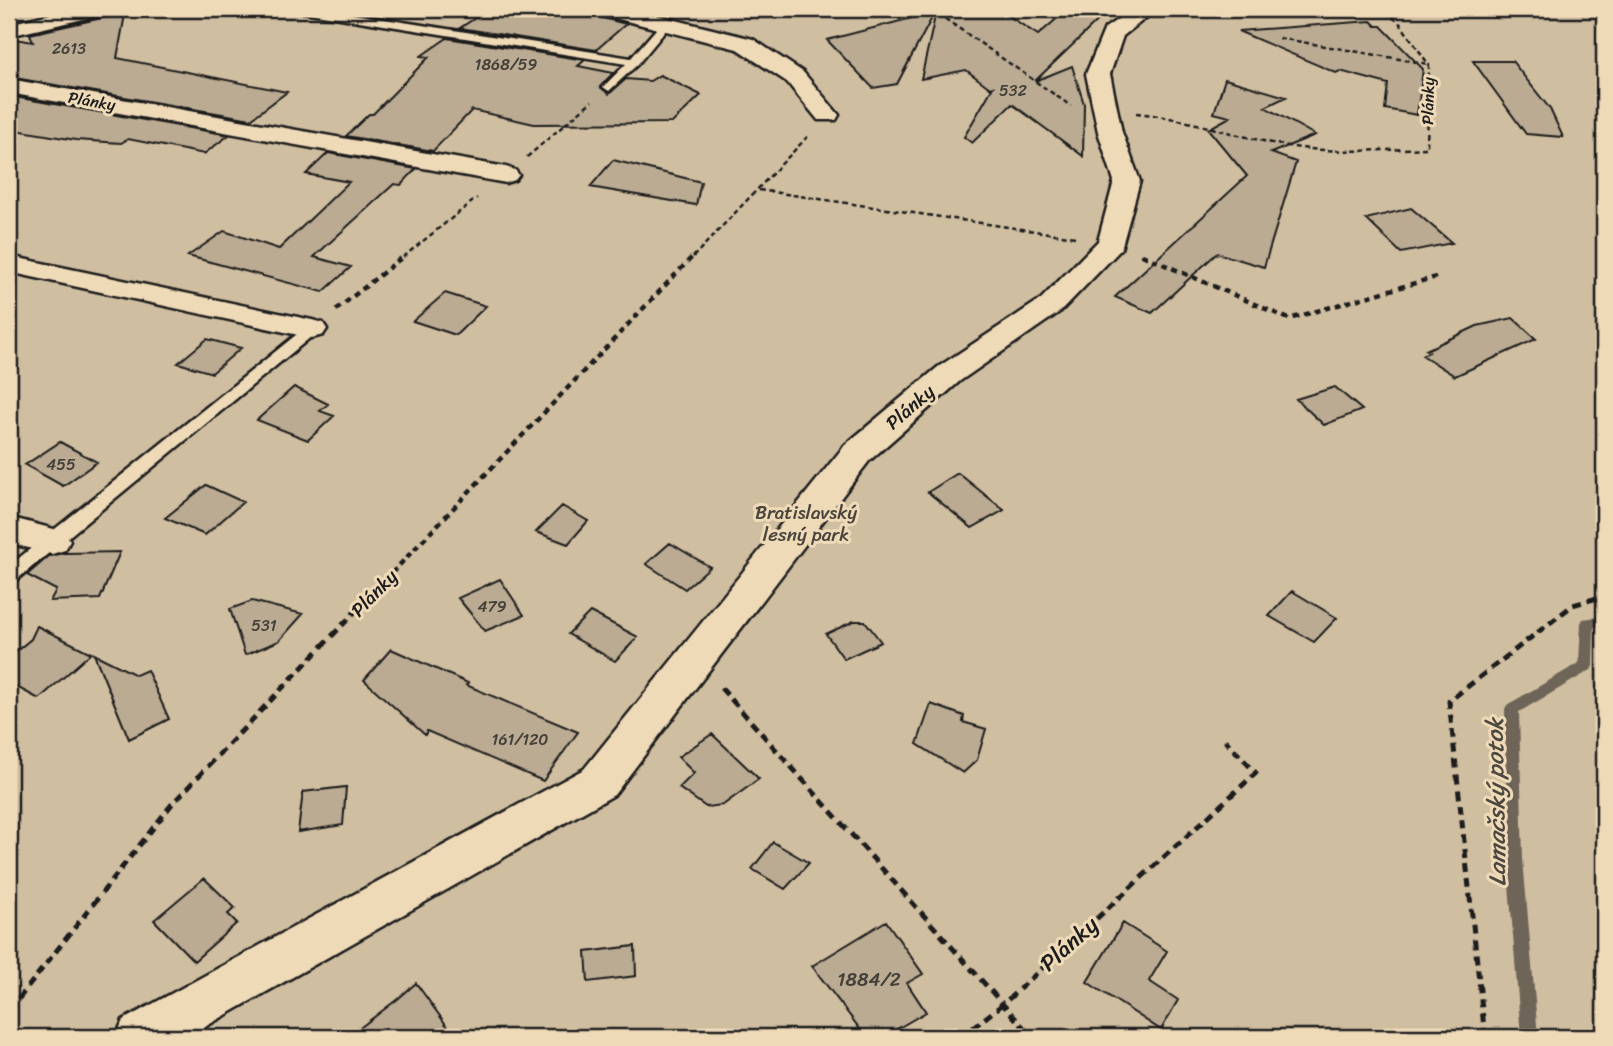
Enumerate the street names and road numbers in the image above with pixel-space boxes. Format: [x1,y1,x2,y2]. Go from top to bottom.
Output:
street label: Plánky [1413,76,1443,125]
street label: Plánky [66,83,119,120]
street label: Plánky [878,376,942,438]
street label: Plánky [342,561,406,625]
street label: Plánky [1030,906,1108,982]

